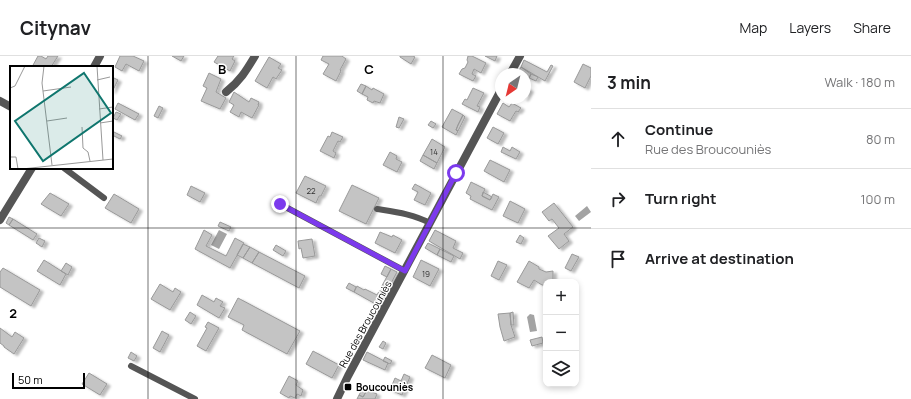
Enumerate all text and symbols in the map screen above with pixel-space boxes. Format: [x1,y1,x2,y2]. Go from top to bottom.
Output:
text: Citynav [20,15,91,41]
text: Map [739,18,767,37]
text: Layers [789,18,831,37]
text: Share [853,18,891,37]
text: B [218,60,226,78]
text: C [364,60,374,78]
inset map [10,66,113,169]
north arrow [495,68,531,104]
text: 3 min [607,71,651,94]
text: Walk · 180 m [824,73,895,91]
text: Continue [645,119,713,140]
icon: ahead [607,128,629,150]
text: 80 m [866,130,895,148]
text: Rue des Broucouniès [645,140,771,158]
house number: 14 [430,146,438,157]
route start [447,164,465,182]
house number: 22 [306,185,316,196]
icon: right [607,188,629,210]
text: Turn right [645,188,716,209]
text: 100 m [860,190,895,208]
route end [271,195,289,213]
icon: arrive [607,248,629,270]
text: Arrive at destination [645,248,794,269]
house number: 19 [422,268,430,279]
street label: Rue des Broucouniès [335,278,395,370]
map controls [543,279,579,387]
button: + [543,279,579,315]
text: 2 [9,304,17,322]
button: − [543,315,579,351]
button: layers [543,351,579,387]
scale bar [12,371,85,390]
text: 50 m [18,372,43,387]
place label: Boucouniès [356,380,414,394]
marker: Boucouniès [343,382,353,392]

